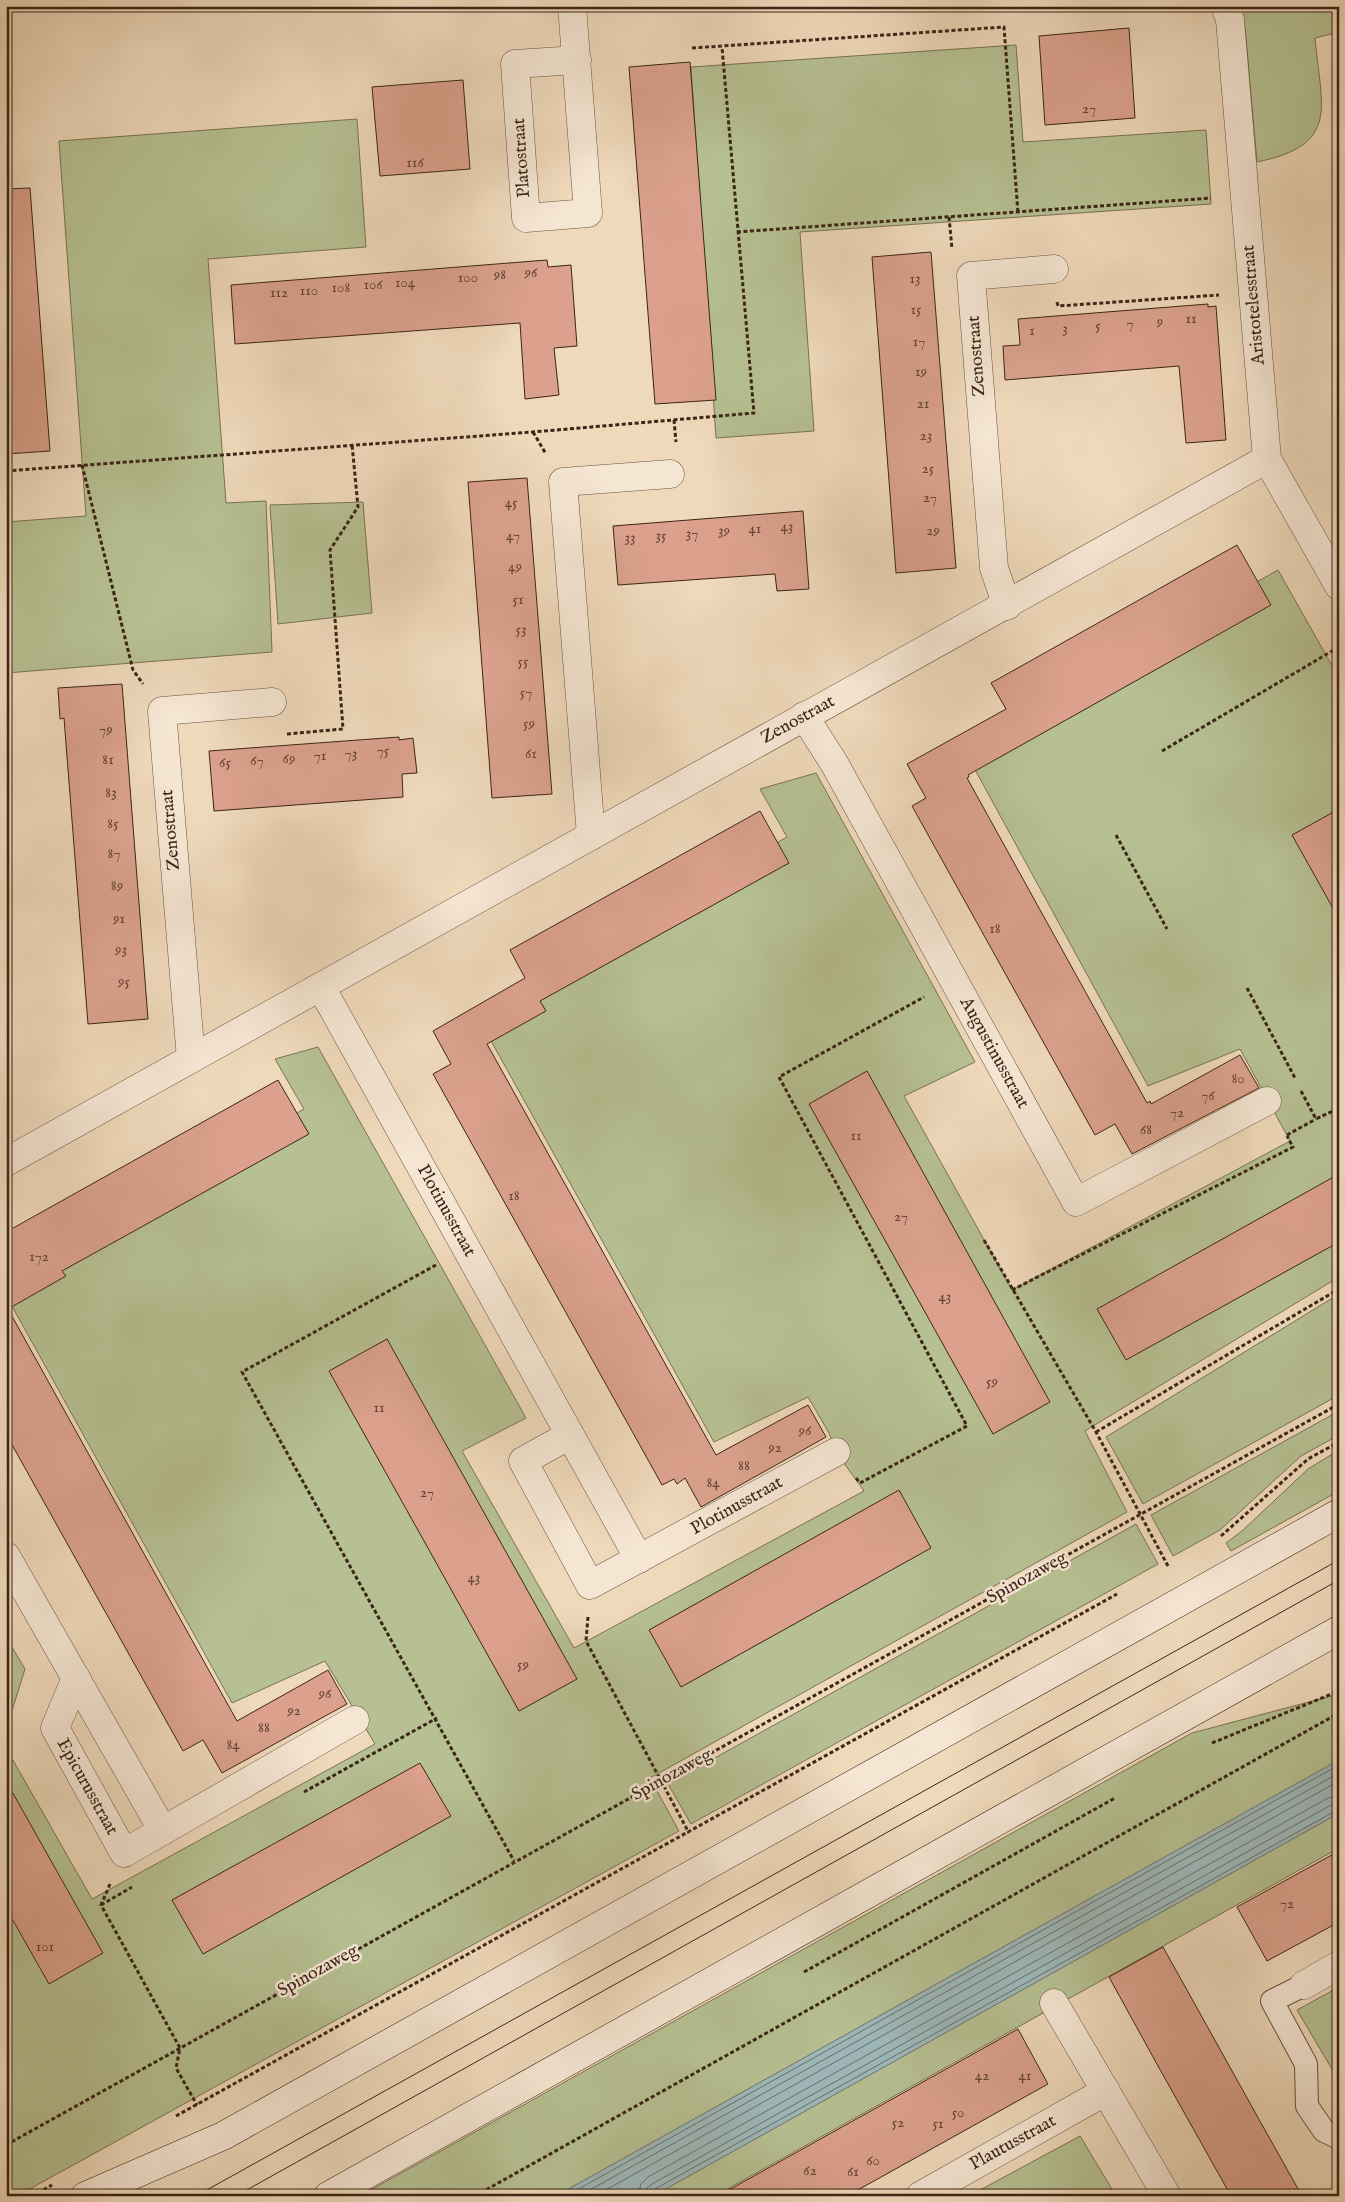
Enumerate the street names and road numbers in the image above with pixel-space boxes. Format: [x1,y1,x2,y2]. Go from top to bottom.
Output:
street label: Platostraat [508,117,536,199]
street label: Aristotelesstraat [1237,244,1271,367]
street label: Zenostraat [963,315,991,397]
street label: Zenostraat [757,690,839,750]
street label: Zenostraat [156,789,186,871]
street label: Augustinusstraat [953,992,1034,1113]
street label: Plotinusstraat [411,1161,481,1261]
street label: Plotinusstraat [687,1471,787,1541]
street label: Spinozaweg [983,1546,1072,1610]
street label: Epicurusstraat [51,1735,123,1839]
street label: Spinozaweg [628,1743,717,1807]
street label: Spinozaweg [274,1939,363,2003]
street label: Plautusstraat [966,2110,1060,2176]

